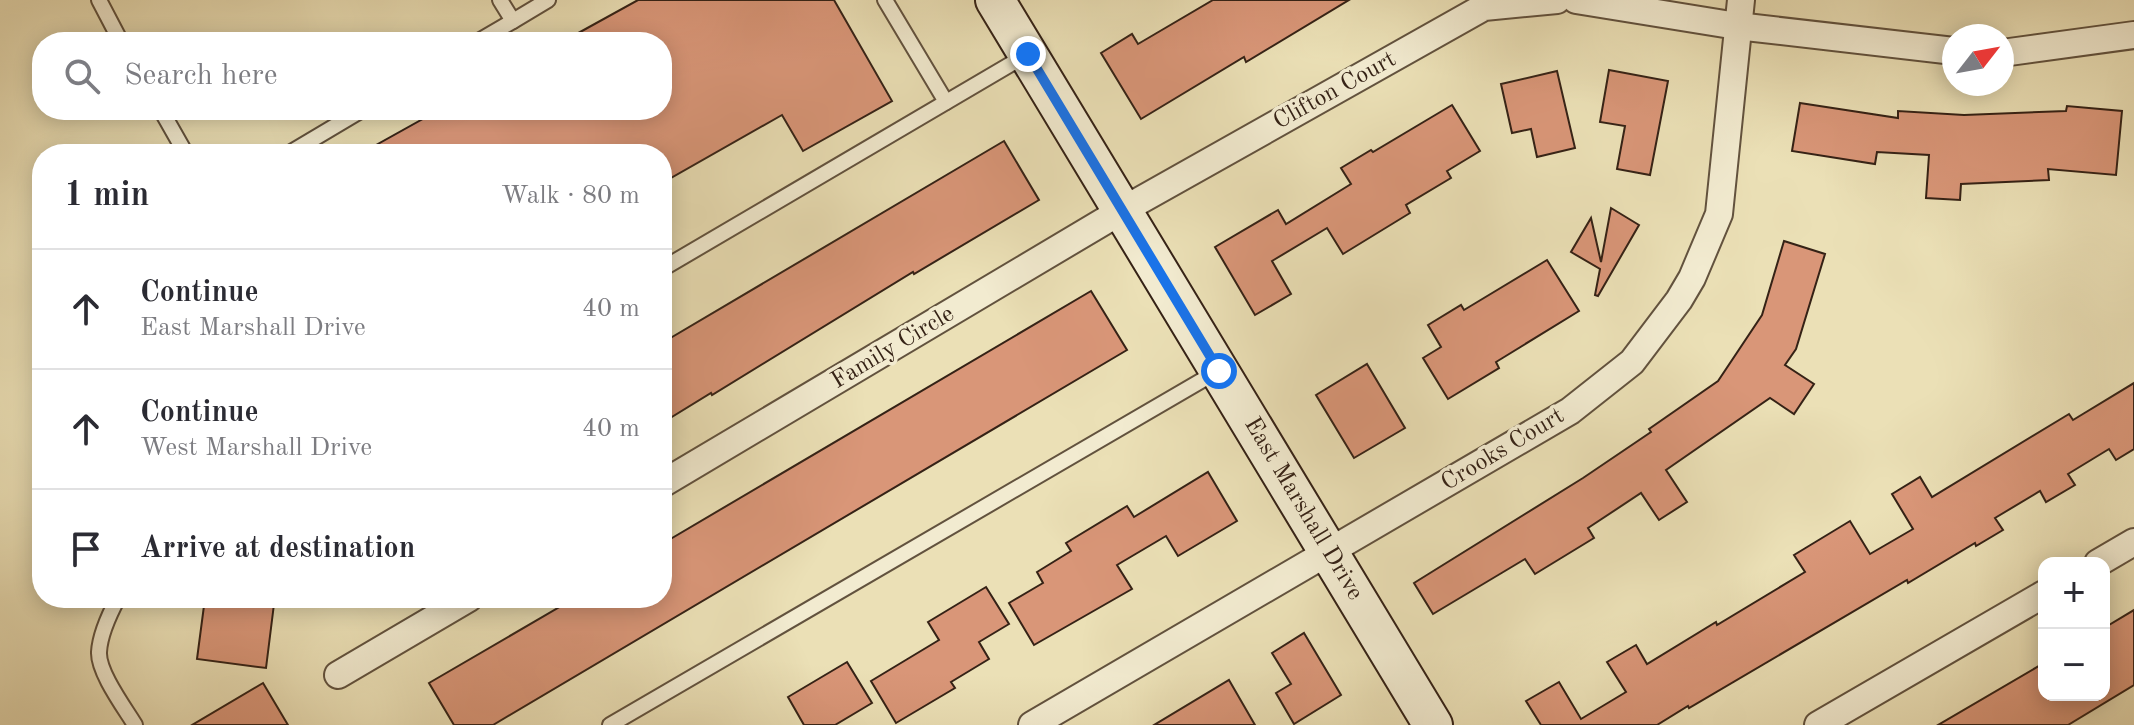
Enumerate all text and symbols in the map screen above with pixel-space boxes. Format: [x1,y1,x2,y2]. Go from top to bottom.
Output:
north arrow [1942,24,2014,96]
search box [32,32,672,120]
route end [1010,36,1046,72]
street label: Clifton Court [1270,48,1400,134]
icon: search [60,54,104,98]
text: Search here [124,61,278,91]
text: 1 min [64,179,149,213]
text: Walk · 80 m [501,183,640,209]
text: Continue [140,278,259,308]
icon: ahead [64,287,108,331]
text: 40 m [582,296,640,322]
street label: Family Circle [828,302,958,394]
text: East Marshall Drive [140,315,366,341]
route start [1201,353,1237,389]
text: Continue [140,398,259,428]
street label: Crooks Court [1438,404,1568,496]
icon: ahead [64,407,108,451]
street label: East Marshall Drive [1239,413,1367,605]
text: 40 m [582,416,640,442]
text: West Marshall Drive [140,435,372,461]
icon: arrive [64,527,108,571]
text: Arrive at destination [140,534,415,564]
map controls [2038,557,2110,701]
button: + [2038,557,2110,629]
button: − [2038,629,2110,701]

